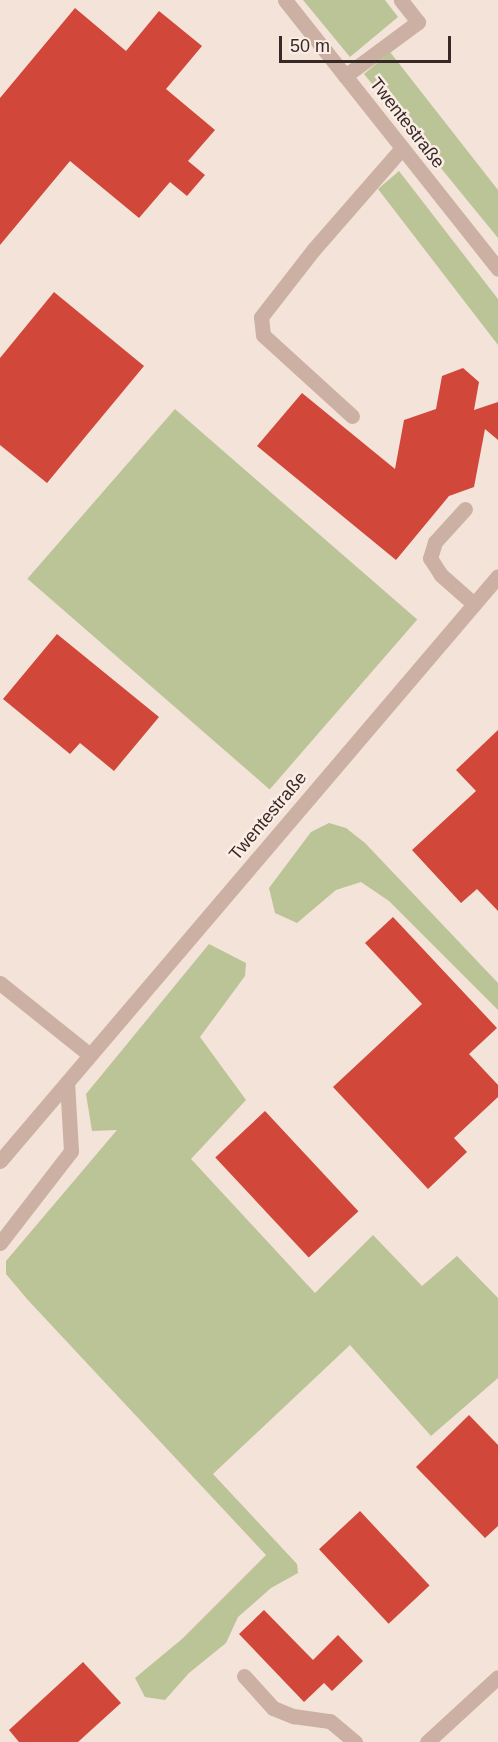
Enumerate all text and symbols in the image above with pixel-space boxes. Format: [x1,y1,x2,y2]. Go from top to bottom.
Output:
scale bar [282,24,454,62]
text: 50 m [290,36,330,56]
street label: Twentestraße [365,73,449,173]
street label: Twentestraße [225,767,311,865]

